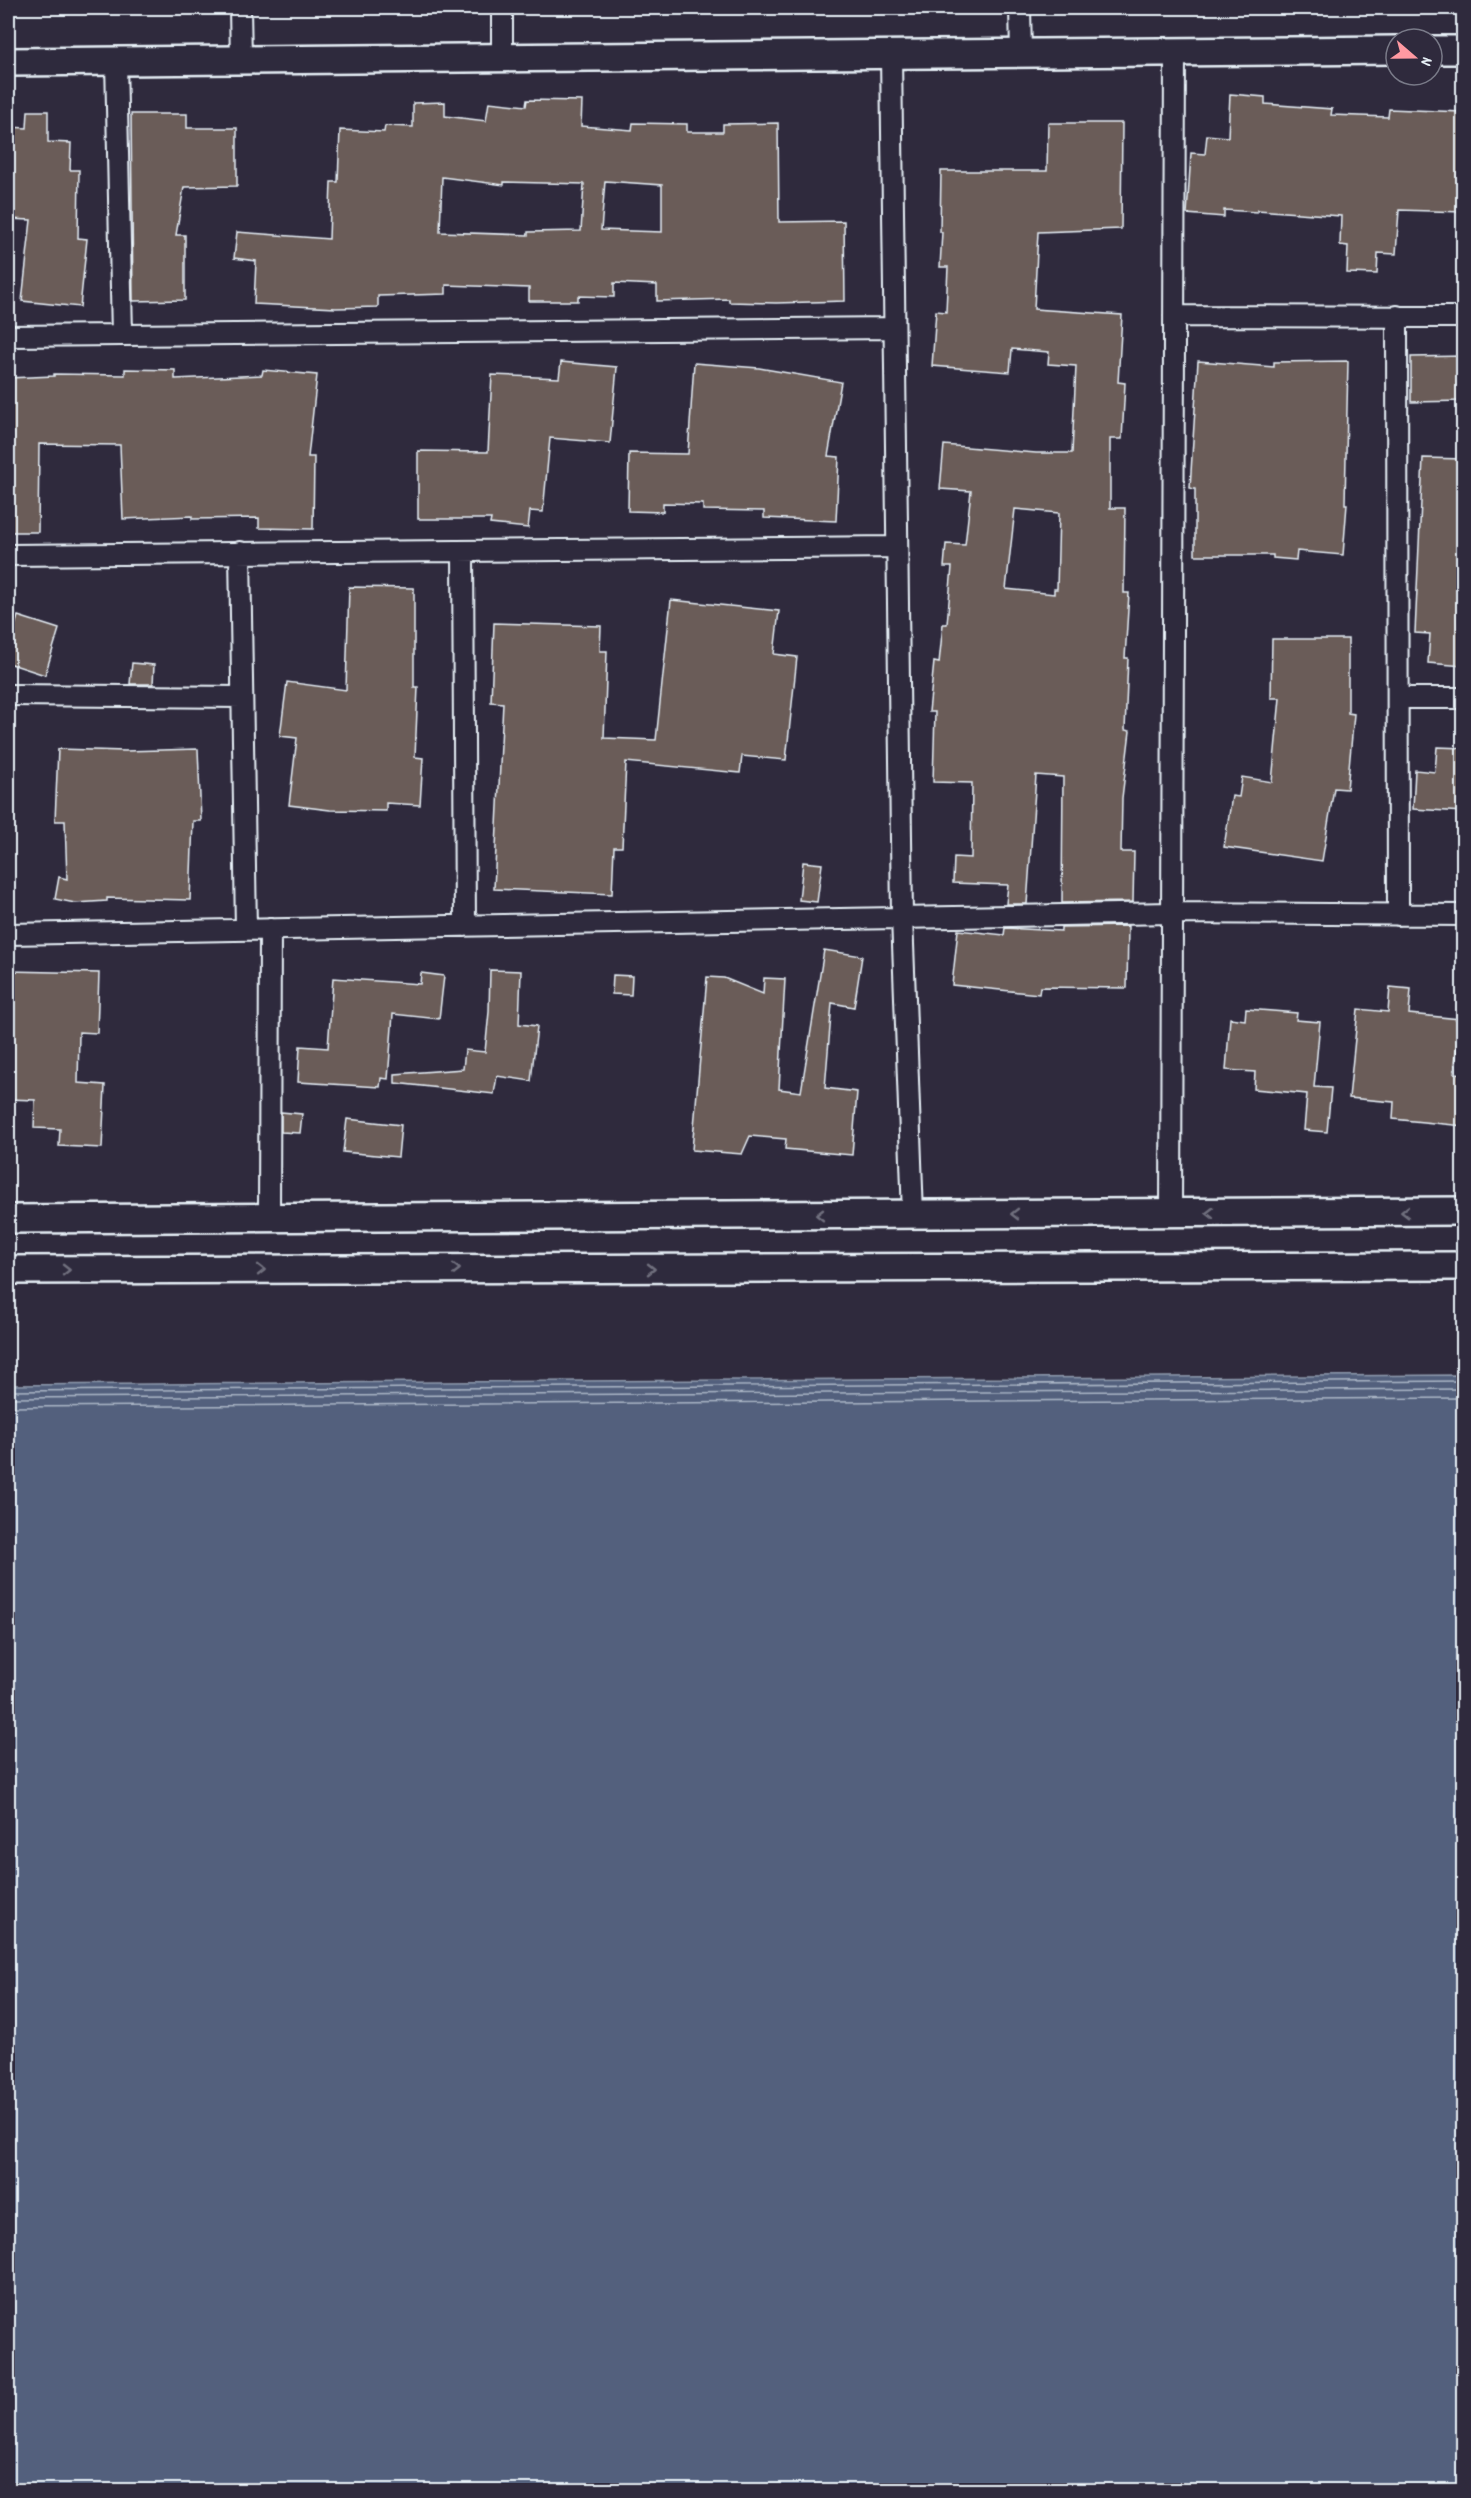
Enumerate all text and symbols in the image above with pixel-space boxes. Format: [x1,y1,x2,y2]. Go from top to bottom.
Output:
north arrow [1384,27,1444,87]
text: N [1414,54,1438,69]
one-way arrow [1401,1206,1410,1218]
one-way arrow [1206,1207,1215,1219]
one-way arrow [1011,1208,1020,1220]
one-way arrow [816,1209,825,1221]
one-way arrow [451,1263,460,1275]
one-way arrow [646,1263,655,1275]
one-way arrow [61,1264,70,1276]
one-way arrow [256,1264,265,1276]

